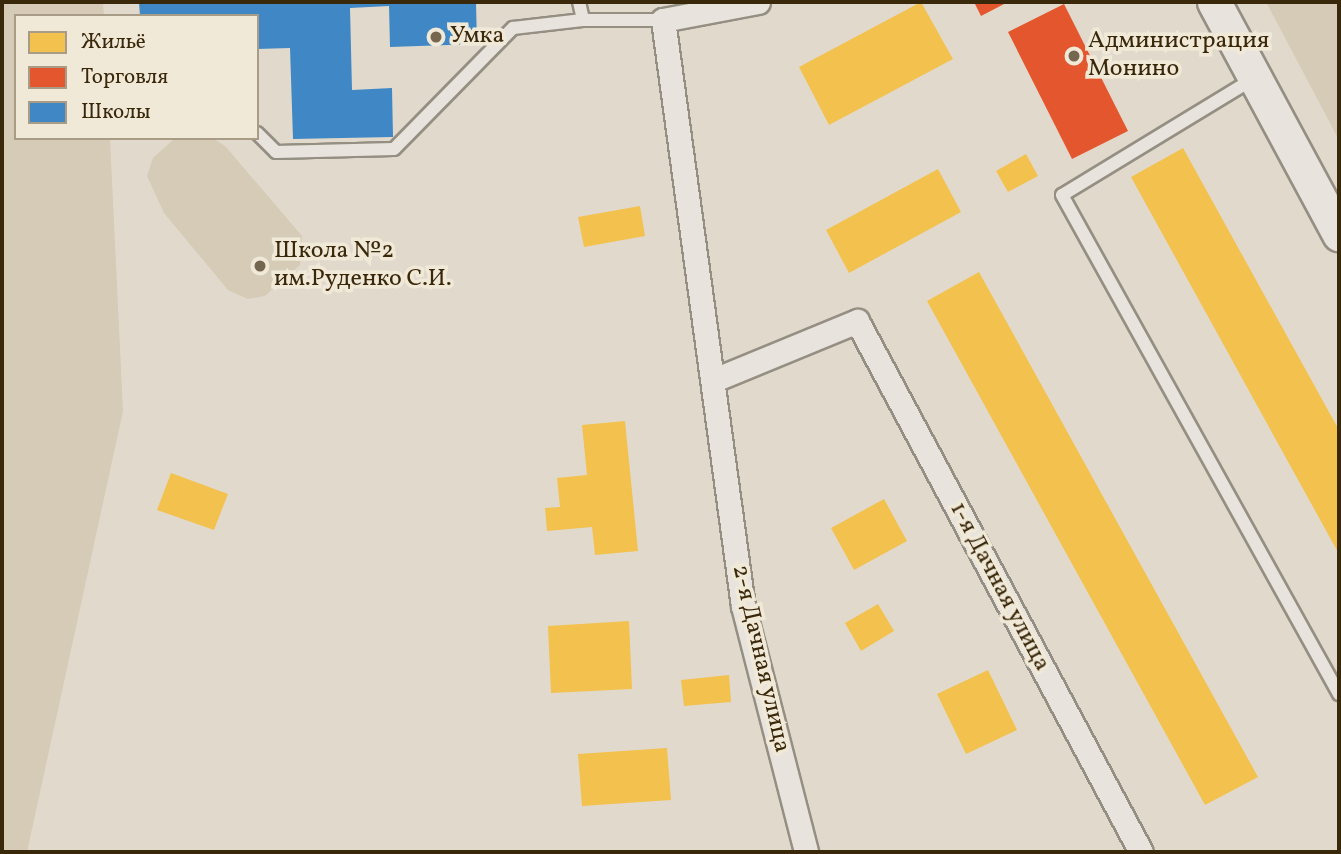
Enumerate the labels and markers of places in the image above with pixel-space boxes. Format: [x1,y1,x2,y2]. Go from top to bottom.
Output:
place label: Умка [450,23,504,51]
place label: Администрация Монино [1088,28,1269,84]
marker: Умка [428,29,444,45]
marker: Администрация Монино [1066,48,1082,64]
place label: Школа №2 им.Руденко С.И. [274,238,452,294]
marker: Школа №2 им.Руденко С.И. [252,258,268,274]

